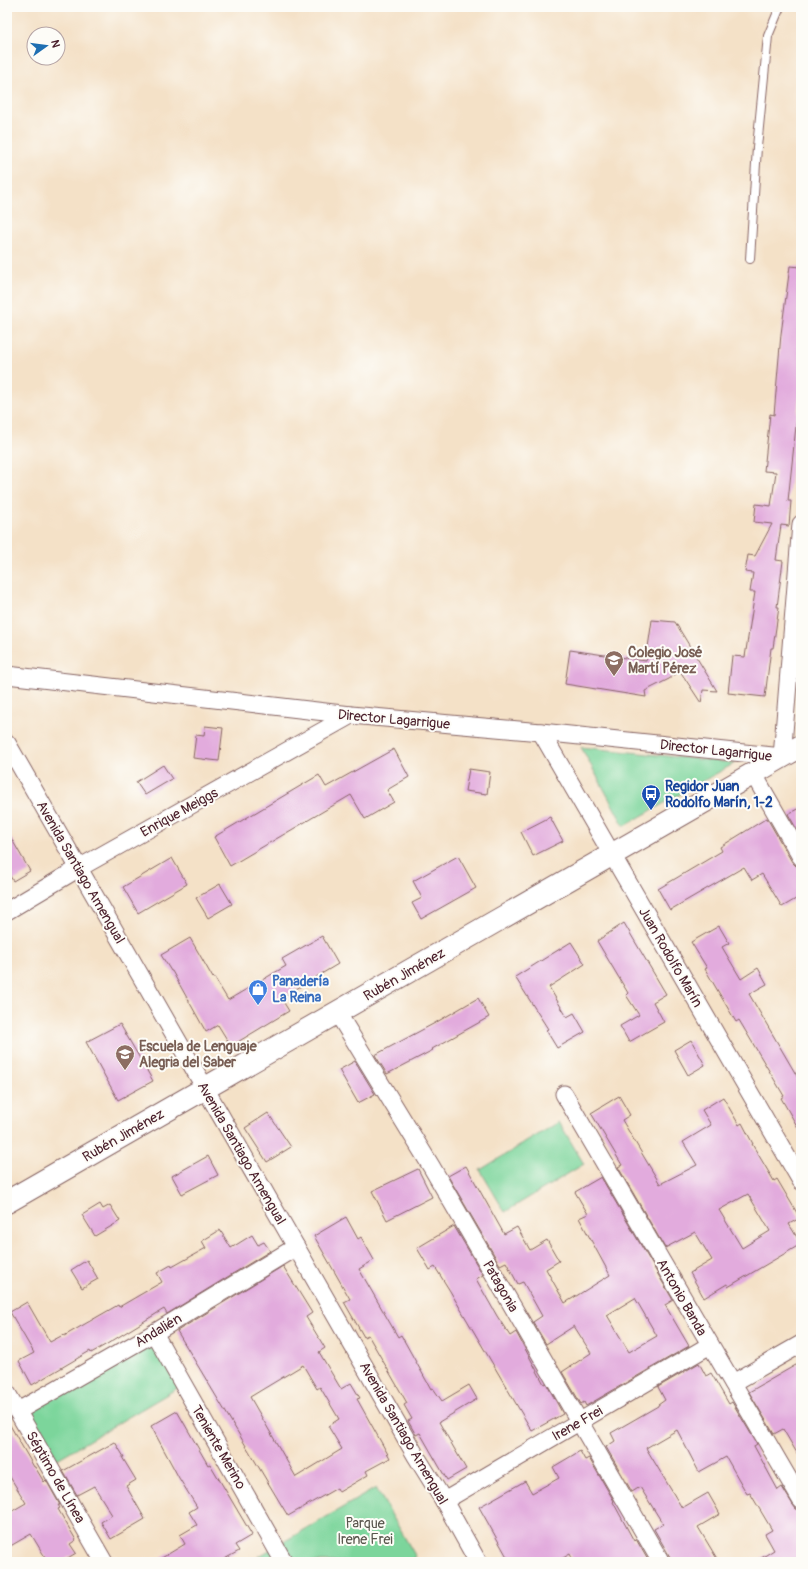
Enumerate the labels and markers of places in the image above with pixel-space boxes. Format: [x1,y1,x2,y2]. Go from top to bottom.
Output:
place label: Colegio José Martí Pérez [628,644,703,677]
school or university icon: Colegio José Martí Pérez [603,649,625,677]
place label: Regidor Juan Rodolfo Marín, 1-2 [665,778,773,811]
bus stop icon: Regidor Juan Rodolfo Marín, 1-2 [640,783,662,811]
place label: Panadería La Reina [272,973,330,1006]
shop icon: Panadería La Reina [247,978,269,1006]
place label: Escuela de Lenguaje Alegria del Saber [139,1038,258,1071]
school or university icon: Escuela de Lenguaje Alegria del Saber [114,1043,136,1071]

